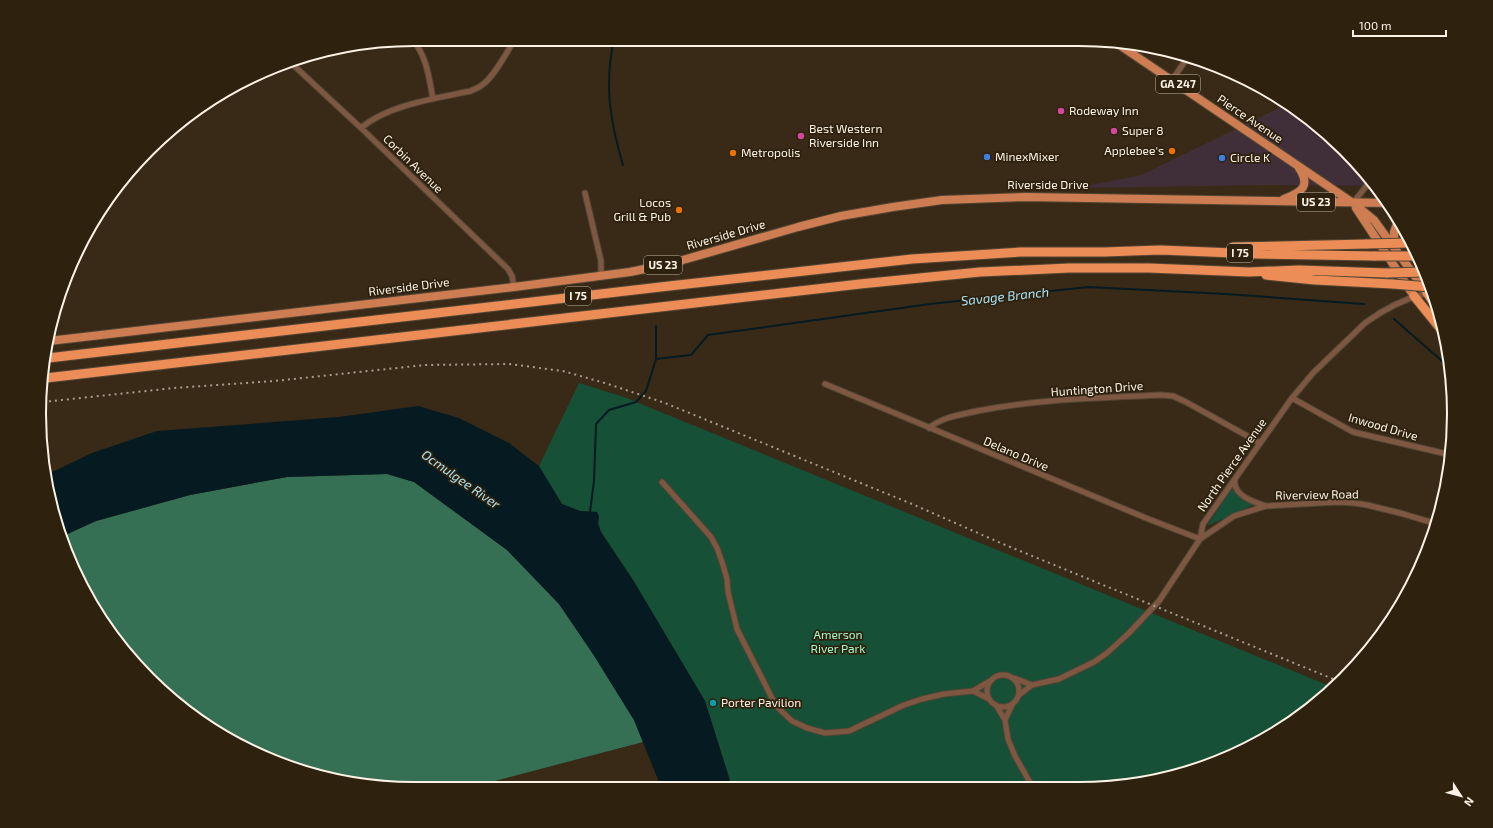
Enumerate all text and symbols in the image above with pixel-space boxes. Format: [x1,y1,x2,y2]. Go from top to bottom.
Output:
scale bar [1353,12,1446,38]
text: 100 m [1359,18,1391,32]
road number: GA 247 [1156,75,1200,93]
street label: Pierce Avenue [1215,91,1286,145]
place label: Rodeway Inn [1069,103,1139,117]
marker: Rodeway Inn [1056,106,1066,116]
place label: Best Western Riverside Inn [809,121,883,149]
place label: Super 8 [1122,123,1164,137]
marker: Super 8 [1109,126,1119,136]
street label: Corbin Avenue [381,131,447,195]
marker: Best Western Riverside Inn [796,131,806,141]
place label: Applebee's [1104,143,1164,157]
place label: Metropolis [741,145,800,159]
marker: Applebee's [1167,146,1177,156]
marker: Metropolis [728,148,738,158]
place label: MinexMixer [995,149,1059,163]
place label: Circle K [1230,150,1270,164]
marker: MinexMixer [982,152,992,162]
marker: Circle K [1217,153,1227,163]
street label: Riverside Drive [1007,177,1089,191]
road number: US 23 [1297,193,1335,211]
place label: Locos Grill & Pub [613,195,671,223]
marker: Locos Grill & Pub [674,205,684,215]
street label: Riverside Drive [685,216,767,252]
road number: I 75 [1227,244,1253,262]
road number: US 23 [644,256,682,274]
street label: Riverside Drive [368,274,450,298]
water label: Savage Branch [960,283,1050,309]
road number: I 75 [565,287,591,305]
street label: Huntington Drive [1050,378,1144,398]
street label: Inwood Drive [1347,409,1420,443]
street label: North Pierce Avenue [1194,415,1269,514]
street label: Delano Drive [982,433,1051,473]
water label: Ocmulgee River [419,446,504,512]
street label: Riverview Road [1275,486,1359,502]
park label: Amerson River Park [811,627,865,655]
place label: Porter Pavilion [721,695,801,709]
marker: Porter Pavilion [708,698,718,708]
north arrow [1441,776,1481,816]
text: N [1462,795,1477,809]

